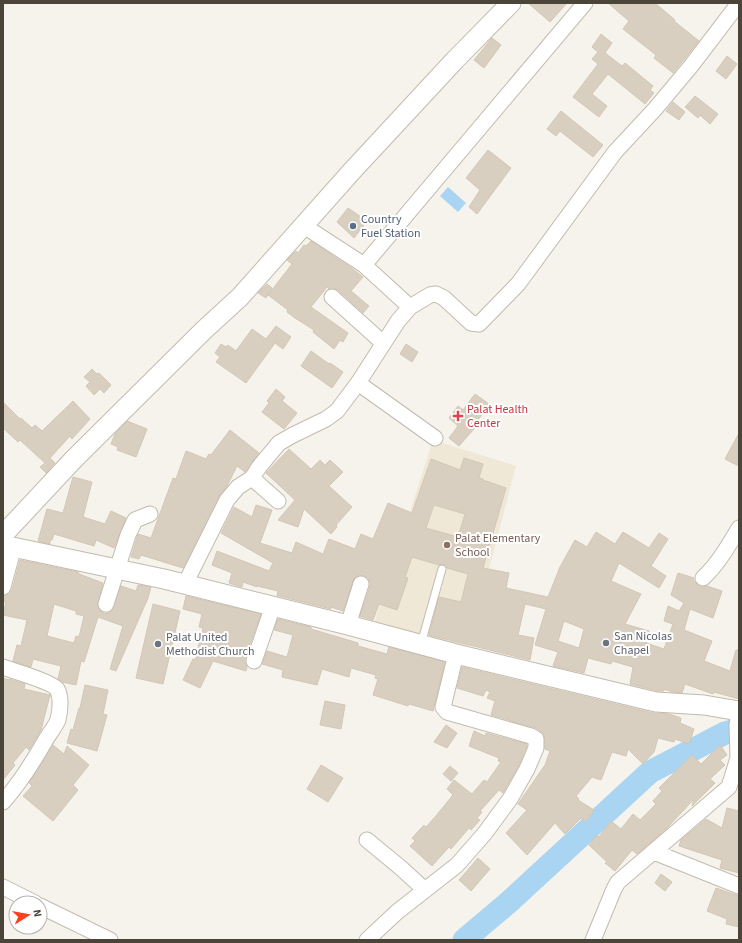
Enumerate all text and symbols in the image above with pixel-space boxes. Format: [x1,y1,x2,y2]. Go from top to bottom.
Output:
place label: Country Fuel Station [361,211,421,242]
marker: Country Fuel Station [348,221,358,231]
place label: Palat Health Center [467,401,528,432]
marker: Palat Health Center [452,410,464,422]
place label: Palat Elementary School [455,530,541,561]
marker: Palat Elementary School [442,540,452,550]
place label: San Nicolas Chapel [614,628,672,659]
place label: Palat United Methodist Church [166,629,254,660]
marker: San Nicolas Chapel [601,638,611,648]
marker: Palat United Methodist Church [153,639,163,649]
north arrow [8,895,48,935]
text: N [29,908,45,918]

